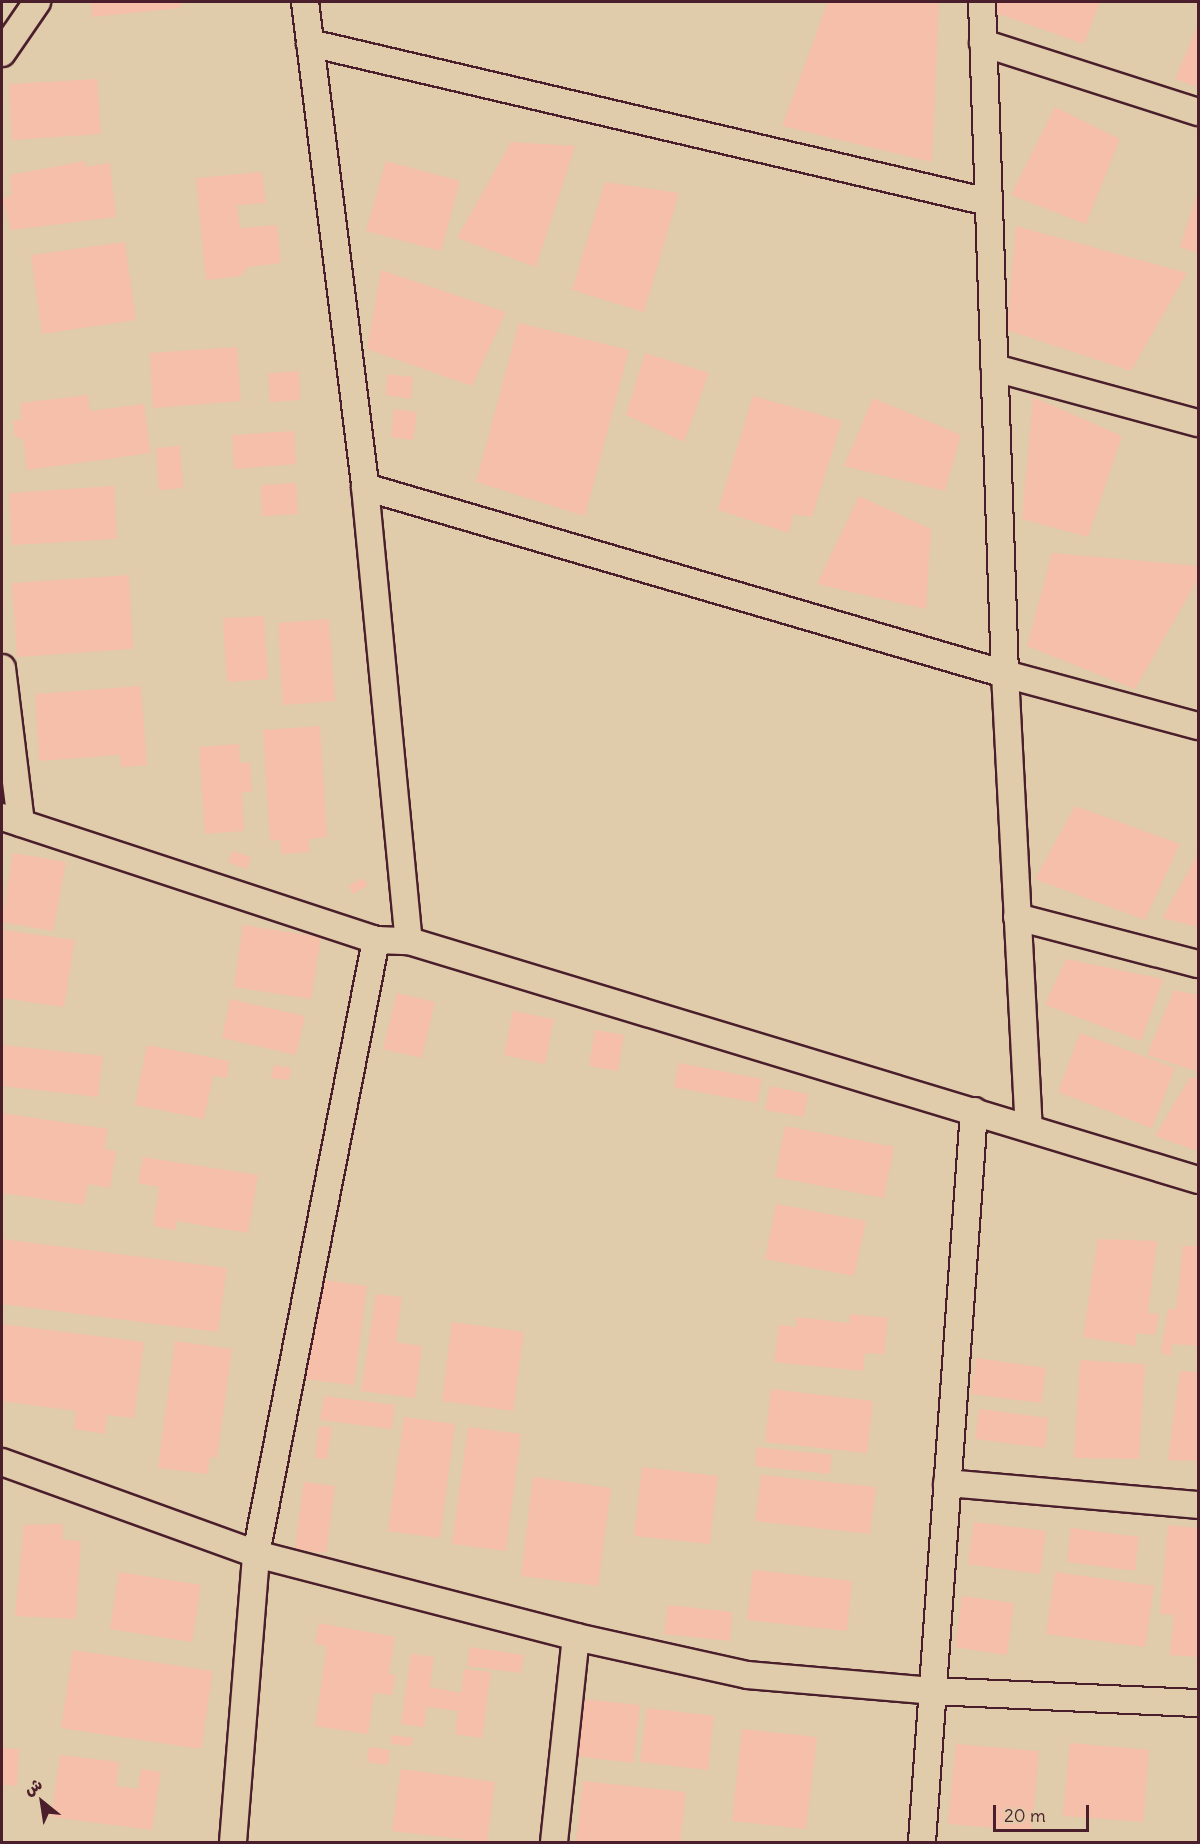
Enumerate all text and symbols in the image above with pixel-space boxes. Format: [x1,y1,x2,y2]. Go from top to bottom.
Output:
north arrow [12,1772,72,1832]
text: ش [20,1773,46,1799]
scale bar [996,1793,1092,1831]
text: 20 m [1004,1804,1046,1827]

